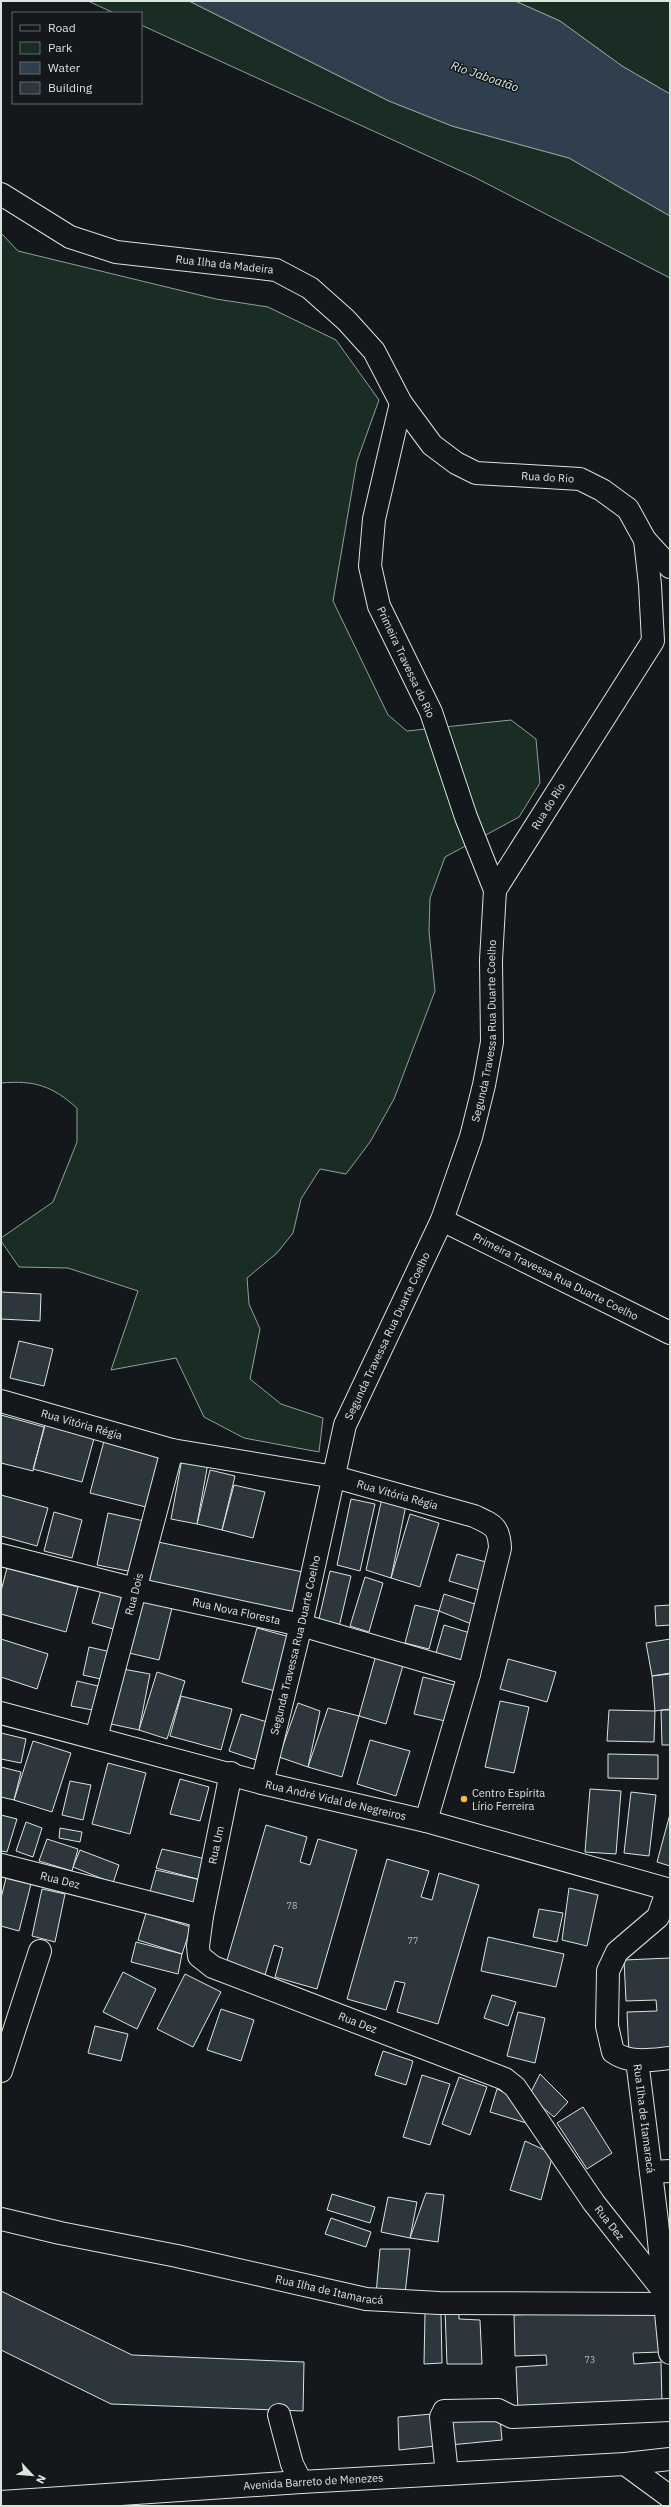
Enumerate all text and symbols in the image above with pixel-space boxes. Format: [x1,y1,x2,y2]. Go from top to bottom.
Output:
legend [12,12,142,104]
text: Road [48,20,76,35]
text: Park [48,40,73,55]
water label: Rio Jaboatão [449,57,521,95]
text: Water [48,60,81,75]
text: Building [48,80,93,95]
street label: Rua Ilha da Madeira [175,252,275,277]
street label: Rua do Rio [521,469,574,486]
street label: Primeira Travessa do Rio [374,604,438,720]
street label: Rua do Rio [528,780,568,832]
street label: Segunda Travessa Rua Duarte Coelho [468,939,499,1123]
street label: Primeira Travessa Rua Duarte Coelho [471,1230,641,1323]
street label: Segunda Travessa Rua Duarte Coelho [341,1250,433,1422]
street label: Rua Vitória Régia [40,1406,124,1442]
street label: Rua Vitória Régia [355,1476,440,1513]
street label: Segunda Travessa Rua Duarte Coelho [267,1554,323,1736]
street label: Rua Dois [122,1571,146,1617]
street label: Rua Nova Floresta [191,1595,282,1627]
street label: Rua André Vidal de Negreiros [264,1777,408,1823]
place label: Centro Espírita Lírio Ferreira [472,1786,545,1813]
marker: Centro Espírita Lírio Ferreira [459,1794,469,1804]
street label: Rua Um [205,1825,227,1865]
street label: Rua Dez [39,1868,81,1892]
house number: 78 [287,1900,297,1911]
house number: 77 [408,1935,418,1946]
street label: Rua Dez [336,2009,379,2036]
street label: Rua Ilha de Itamaracá [631,2063,658,2174]
street label: Rua Dez [592,2203,628,2243]
street label: Rua Ilha de Itamaracá [274,2272,384,2307]
house number: 73 [585,2354,595,2365]
north arrow [12,2455,52,2495]
street label: Avenida Barreto de Menezes [243,2470,384,2493]
text: N [33,2473,49,2486]

